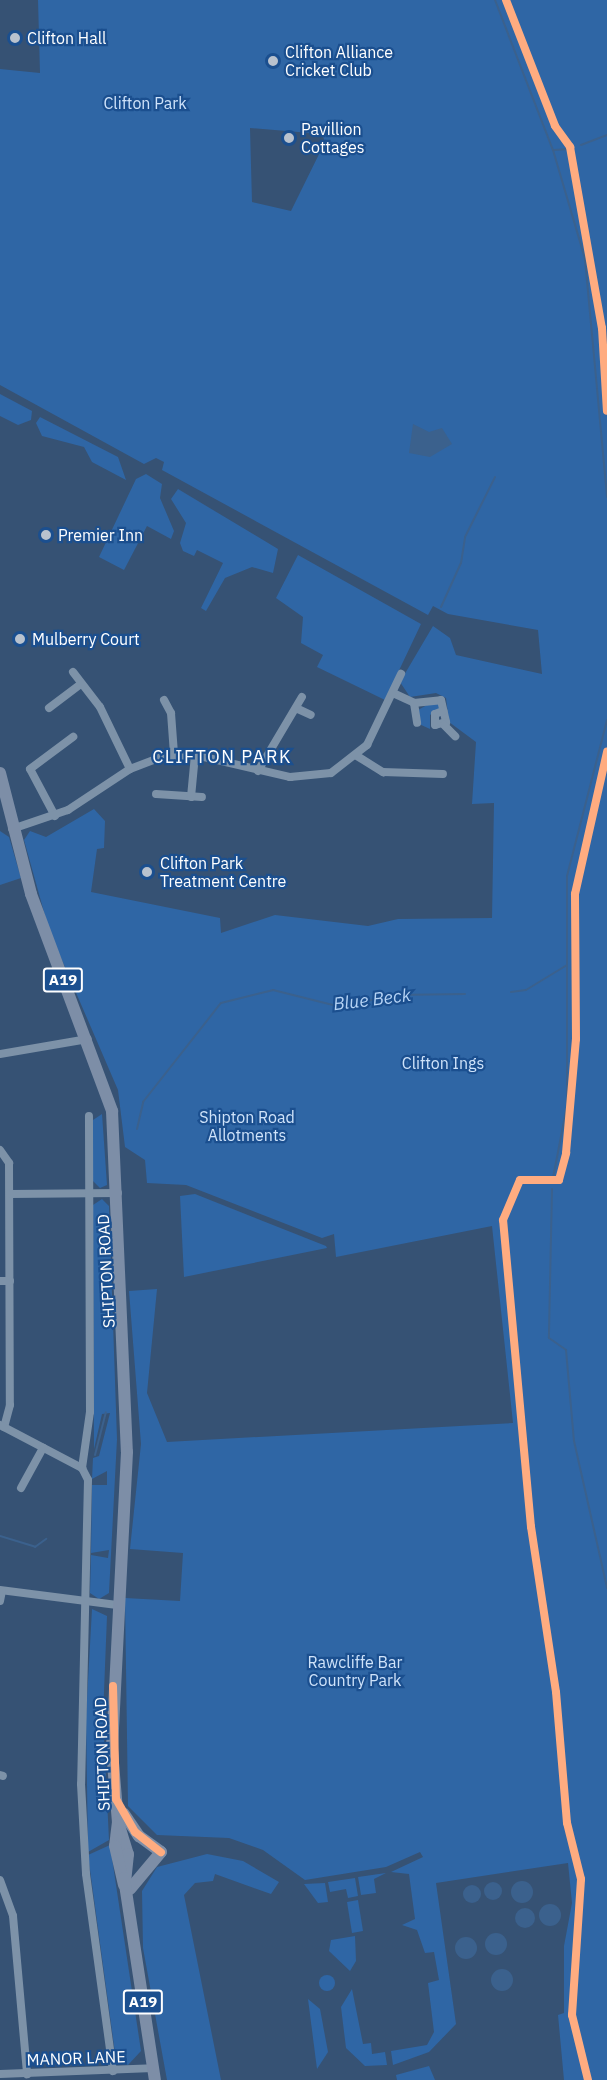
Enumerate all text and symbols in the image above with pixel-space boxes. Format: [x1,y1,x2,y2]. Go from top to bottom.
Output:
place label: Clifton Hall [27,28,106,48]
marker: Clifton Hall [8,31,22,45]
place label: Clifton Alliance Cricket Club [285,42,393,80]
marker: Clifton Alliance Cricket Club [266,54,280,68]
park label: Clifton Park [103,93,187,113]
place label: Pavillion Cottages [301,119,364,157]
marker: Pavillion Cottages [282,131,296,145]
place label: Premier Inn [58,525,143,545]
marker: Premier Inn [39,528,53,542]
place label: Mulberry Court [32,629,140,649]
marker: Mulberry Court [13,632,27,646]
district label: CLIFTON PARK [152,746,292,768]
place label: Clifton Park Treatment Centre [160,853,286,891]
marker: Clifton Park Treatment Centre [138,863,156,881]
road number: A19 [42,968,84,992]
water label: Blue Beck [332,985,412,1015]
park label: Clifton Ings [402,1053,484,1073]
park label: Shipton Road Allotments [199,1107,295,1145]
street label: SHIPTON ROAD [93,1214,119,1328]
park label: Rawcliffe Bar Country Park [308,1652,402,1690]
street label: SHIPTON ROAD [90,1697,114,1811]
road number: A19 [122,1990,164,2014]
street label: MANOR LANE [26,2047,126,2069]

